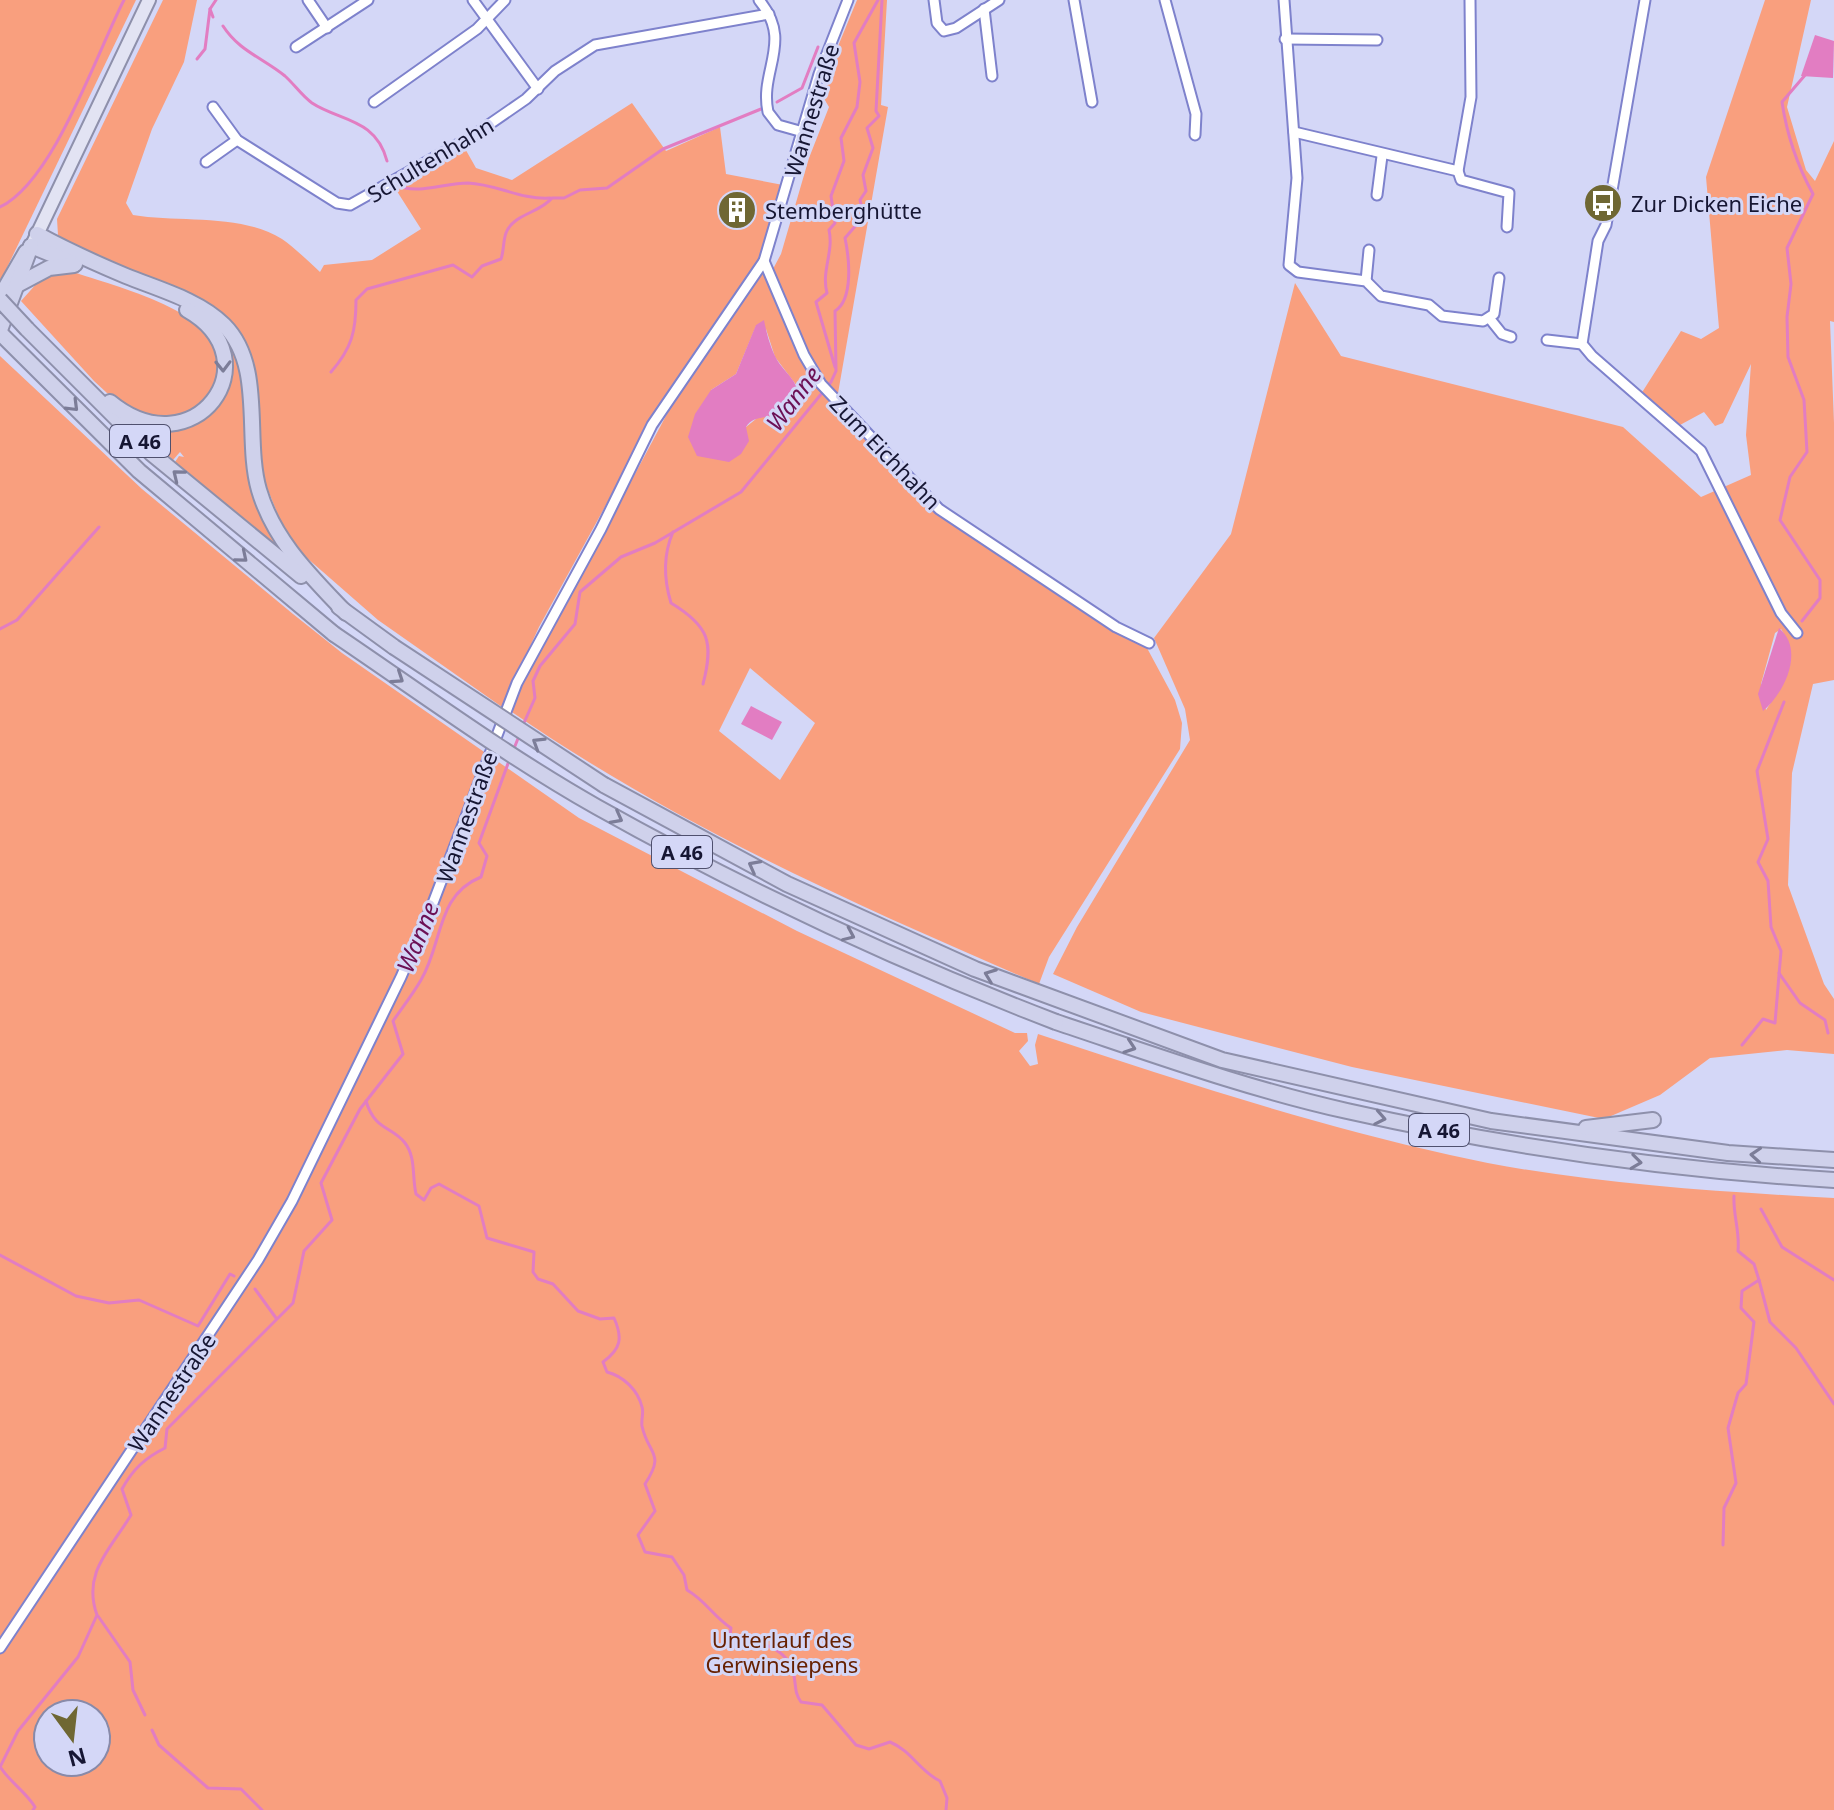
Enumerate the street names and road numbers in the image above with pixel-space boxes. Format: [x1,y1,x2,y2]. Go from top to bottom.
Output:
street label: Wannestraße [777,40,845,180]
street label: Schultenhahn [361,109,499,209]
street label: Zum Eichhahn [824,388,948,516]
road number: A 46 [110,425,170,457]
street label: Wannestraße [428,747,504,887]
road number: A 46 [652,836,712,868]
road number: A 46 [1409,1114,1469,1146]
street label: Wannestraße [120,1327,222,1457]

